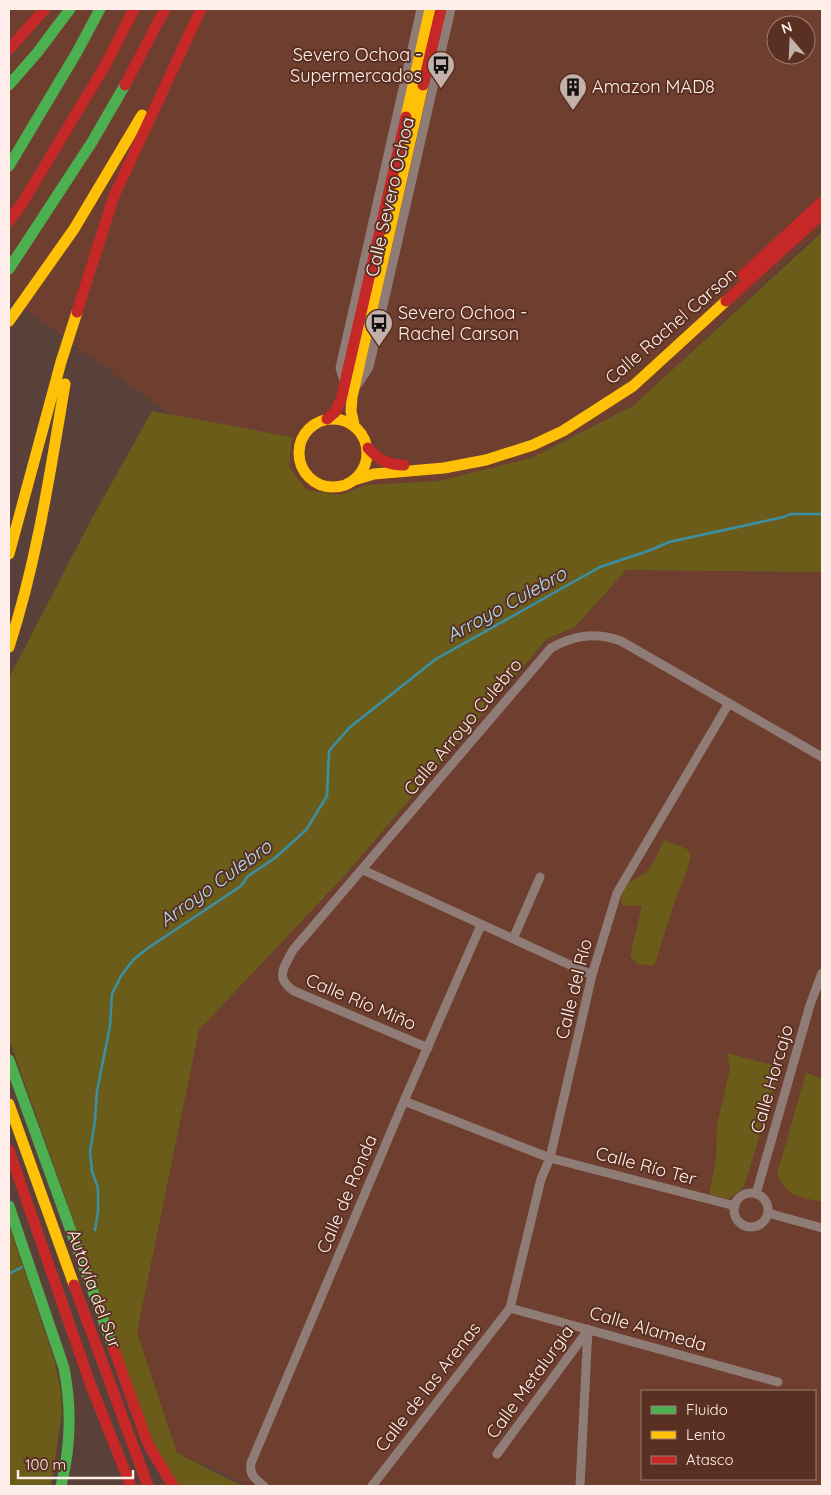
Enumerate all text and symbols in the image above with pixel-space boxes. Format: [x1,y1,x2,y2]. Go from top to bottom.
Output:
north arrow [766,15,816,65]
text: N [779,18,795,38]
place label: Severo Ochoa - Supermercados [290,43,422,87]
bus stop icon: Severo Ochoa - Supermercados [426,50,456,89]
building icon: Amazon MAD8 [558,72,588,111]
place label: Amazon MAD8 [592,75,715,98]
street label: Calle Severo Ochoa [360,115,419,279]
street label: Calle Rachel Carson [600,262,741,389]
place label: Severo Ochoa - Rachel Carson [398,301,527,345]
bus stop icon: Severo Ochoa - Rachel Carson [364,308,394,347]
water label: Arroyo Culebro [442,560,571,647]
street label: Calle Arroyo Culebro [398,653,527,800]
water label: Arroyo Culebro [154,833,277,932]
street label: Calle del Río [550,936,597,1042]
street label: Calle Río Miño [303,968,420,1035]
street label: Calle Horcajo [745,1022,798,1136]
street label: Calle de Ronda [311,1131,382,1257]
street label: Calle Río Ter [593,1141,699,1190]
street label: Autovía del Sur [62,1226,127,1352]
street label: Calle Alameda [587,1301,709,1356]
street label: Calle de las Arenas [370,1317,485,1456]
street label: Calle Metalurgia [481,1320,579,1443]
legend [641,1390,816,1480]
text: Fluido [686,1400,728,1419]
text: Lento [686,1425,725,1444]
scale bar [18,1448,132,1480]
text: Atasco [686,1450,734,1469]
text: 100 m [25,1455,66,1474]

